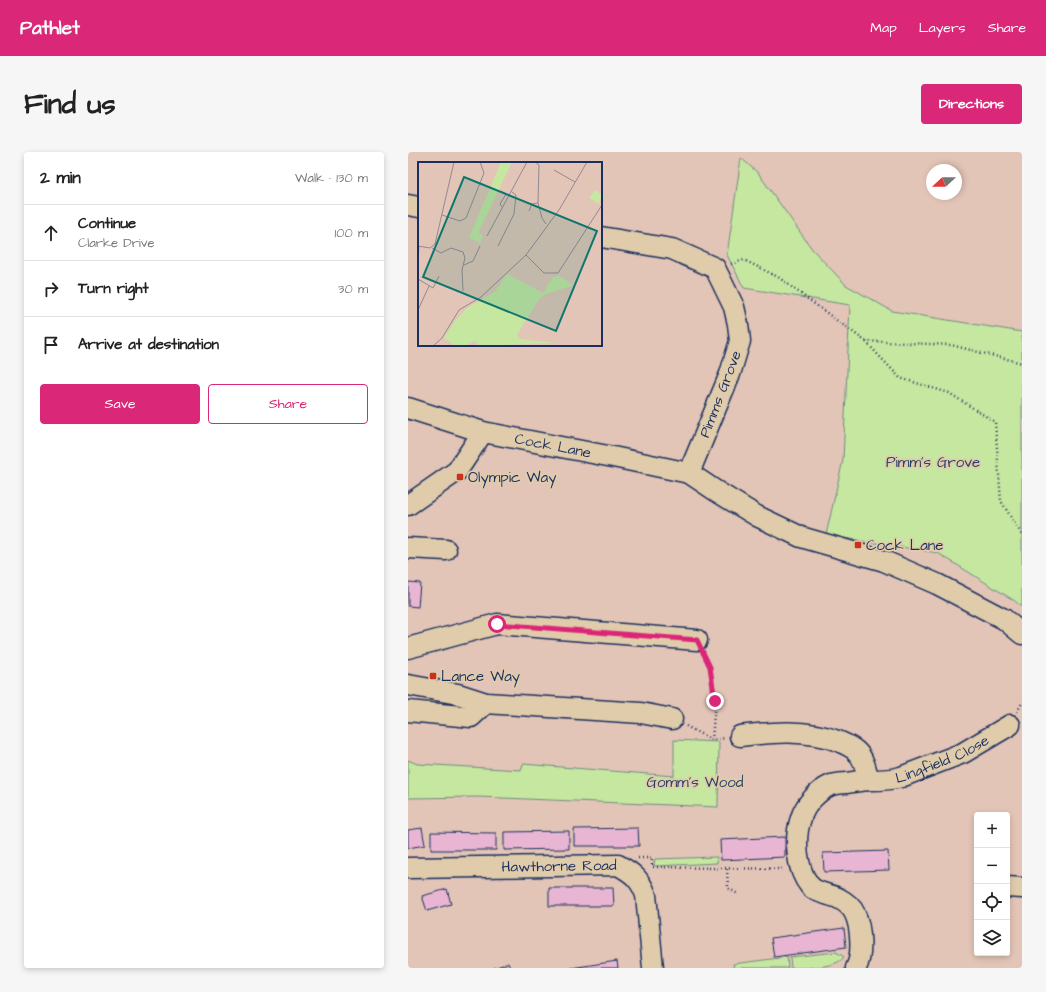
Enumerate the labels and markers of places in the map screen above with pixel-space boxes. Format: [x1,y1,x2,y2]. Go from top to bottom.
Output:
place label: Olympic Way [468,467,556,489]
marker: Olympic Way [455,472,465,482]
place label: Cock Lane [866,535,943,556]
marker: Cock Lane [853,540,863,550]
place label: Lance Way [441,666,520,688]
marker: Lance Way [428,671,438,681]

